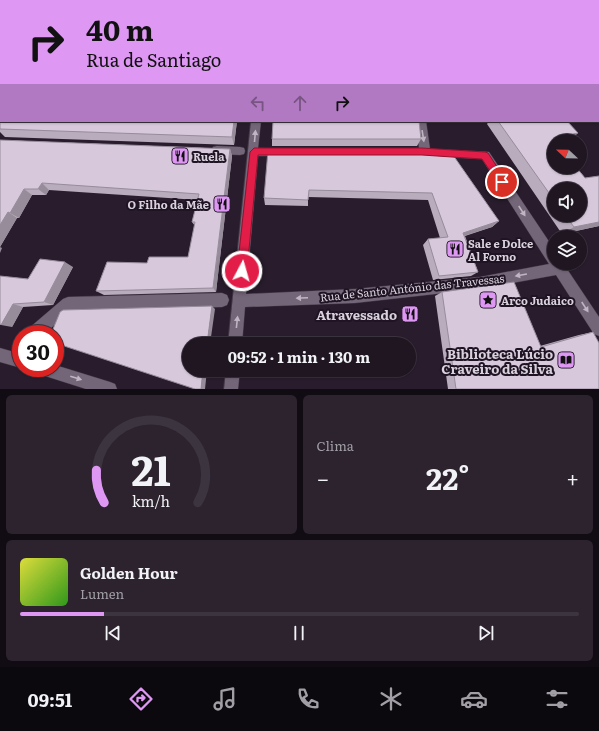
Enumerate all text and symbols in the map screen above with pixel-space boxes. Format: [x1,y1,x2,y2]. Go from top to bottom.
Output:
text: 40 m [86,8,154,50]
icon: right [20,16,72,68]
text: Rua de Santiago [86,46,221,73]
icon: left [247,92,269,114]
icon: ahead [289,92,311,114]
icon: right [331,92,353,114]
one-way arrow [252,130,258,142]
one-way arrow [420,130,426,142]
north arrow [547,134,587,174]
map controls [547,134,587,270]
restaurant icon: Ruela [170,146,190,166]
place label: Ruela [193,148,225,164]
pin [485,165,519,199]
icon: arrive [491,171,513,193]
button: sound [547,182,587,222]
restaurant icon: O Filho da Mãe [212,194,232,214]
place label: O Filho da Mãe [128,196,209,212]
one-way arrow [518,206,526,216]
button: layers [547,230,587,270]
place label: Sale e Dolce Al Forno [468,235,533,264]
restaurant icon: Sale e Dolce Al Forno [445,239,465,259]
position arrow [221,250,263,292]
street label: Rua de Santo António das Travessas [319,269,505,305]
one-way arrow [515,273,527,279]
place icon: Arco Judaico [478,290,498,310]
place label: Arco Judaico [501,292,574,308]
one-way arrow [295,295,308,301]
one-way arrow [581,302,589,313]
restaurant icon: Atravessado [400,304,420,324]
place label: Atravessado [316,305,397,324]
one-way arrow [234,316,241,328]
speed limit sign: 30 [12,325,64,377]
place label: Biblioteca Lúcio Craveiro da Silva [441,344,553,378]
text: 09:52 · 1 min · 130 m [228,345,370,368]
library icon: Biblioteca Lúcio Craveiro da Silva [556,350,576,370]
one-way arrow [70,376,82,382]
text: 21 [131,436,171,498]
text: Clima [317,436,354,455]
text: 22° [426,455,469,499]
text: − [317,461,329,494]
text: + [566,461,579,494]
text: km/h [132,489,171,510]
text: Golden Hour [80,561,178,584]
text: Lumen [80,584,124,603]
icon: previous [102,622,124,644]
icon: pause [288,622,310,644]
icon: next [475,622,497,644]
icon: directions [127,685,155,713]
icon: music [211,685,239,713]
icon: phone [294,685,322,713]
icon: climate [377,685,405,713]
icon: car [460,685,488,713]
icon: filters [543,685,571,713]
text: 09:51 [28,686,72,713]

